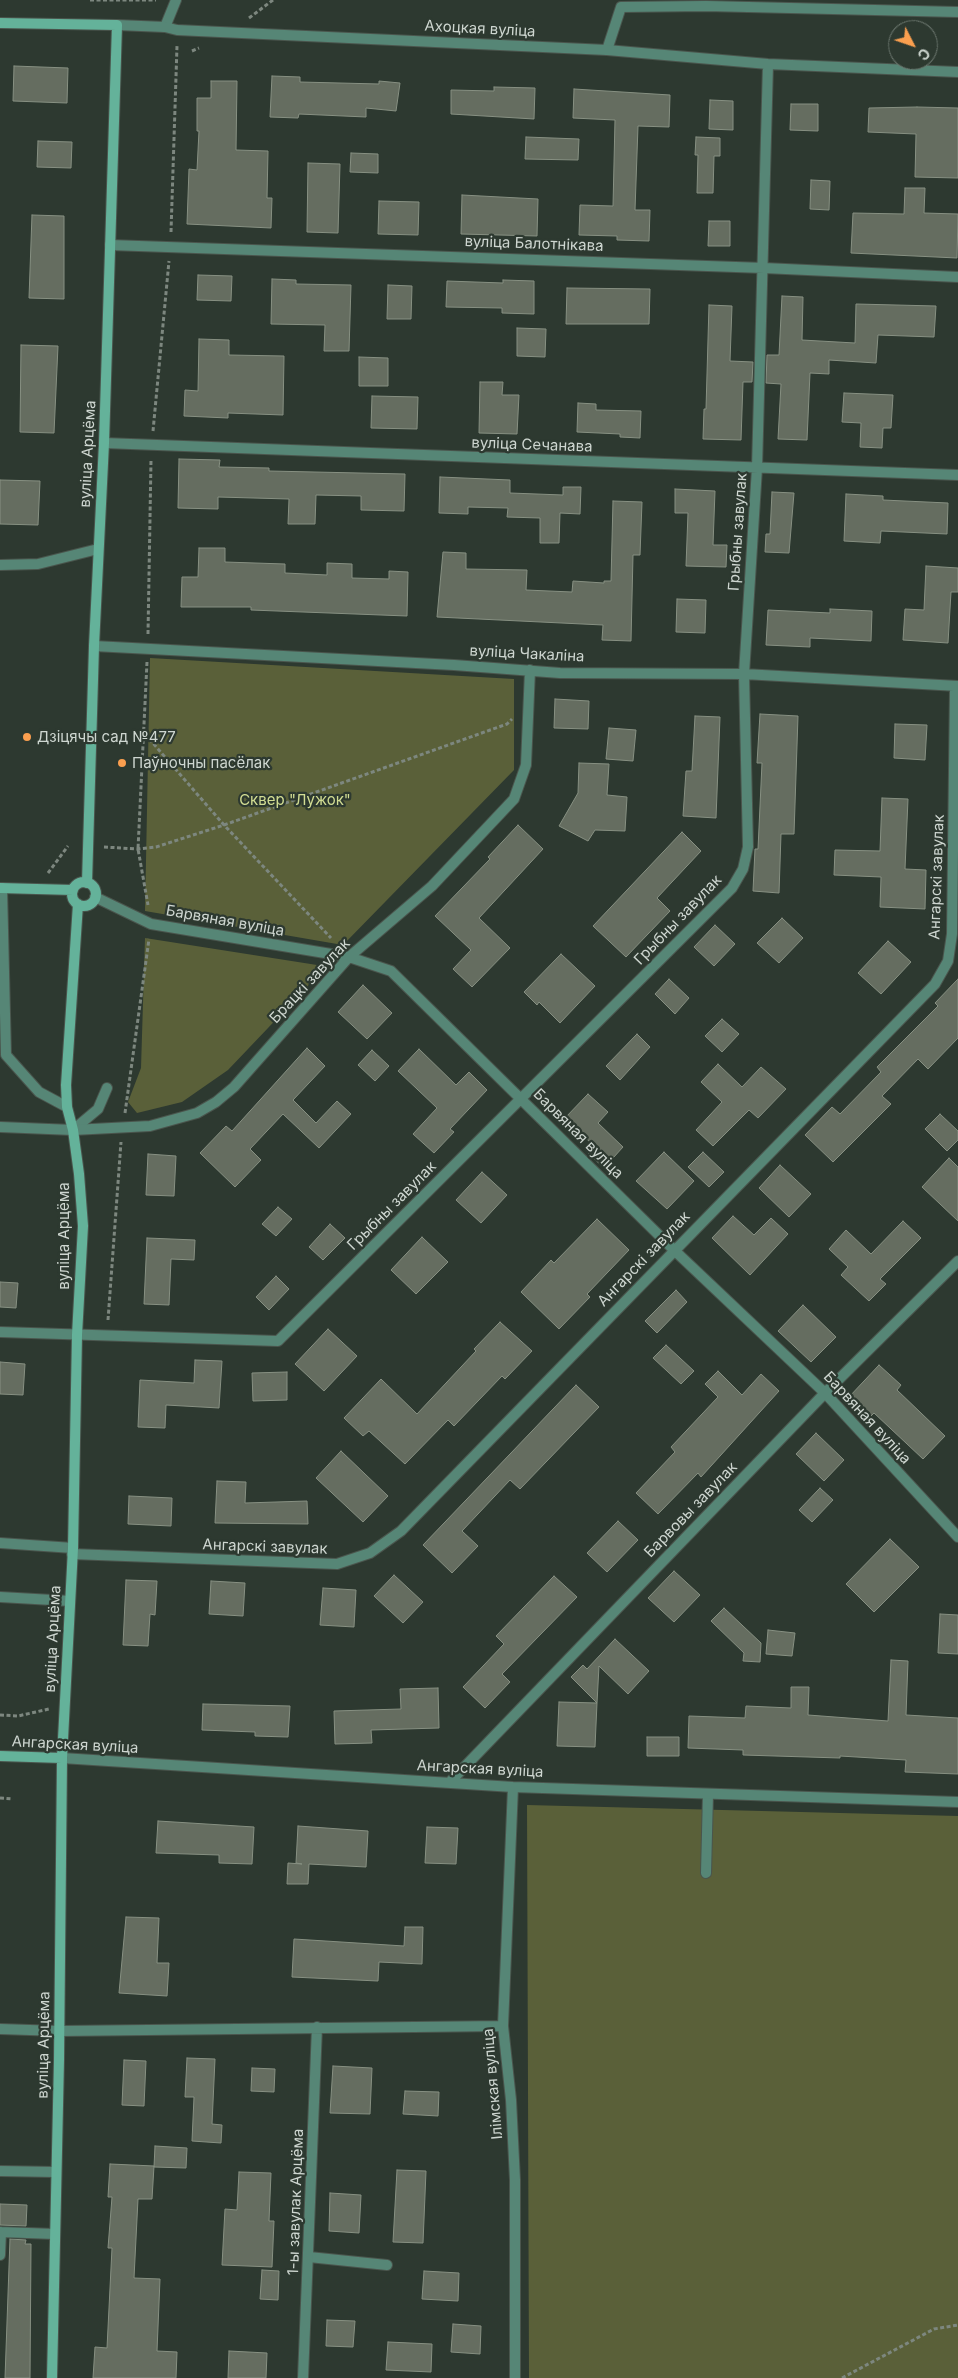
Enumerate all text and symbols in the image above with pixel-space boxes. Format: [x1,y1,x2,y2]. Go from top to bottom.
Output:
street label: Ахоцкая вуліца [424,17,536,41]
north arrow [888,20,938,70]
text: С [914,45,934,64]
street label: вуліца Балотнікава [464,233,604,255]
street label: вуліца Арцёма [76,400,100,508]
street label: вуліца Сечанава [471,434,593,456]
street label: Грыбны завулак [725,472,751,592]
street label: вуліца Чакаліна [469,642,585,666]
place label: Дзіцячы сад №477 [37,728,176,746]
marker: Дзіцячы сад №477 [21,731,33,743]
place label: Паўночны пасёлак [132,754,270,772]
marker: Паўночны пасёлак [116,757,128,769]
park label: Сквер "Лужок" [239,791,351,809]
street label: Ангарскі завулак [926,814,948,940]
street label: Грыбны завулак [630,871,726,969]
street label: Барвяная вуліца [164,902,286,940]
street label: Брацкі завулак [266,935,354,1027]
street label: Барвяная вуліца [529,1085,627,1183]
street label: Грыбны завулак [344,1158,440,1254]
street label: вуліца Арцёма [55,1182,73,1290]
street label: Ангарскі завулак [594,1208,694,1310]
street label: Барвяная вуліца [820,1368,914,1468]
street label: Барвовы завулак [641,1459,741,1561]
street label: Ангарскі завулак [202,1536,328,1558]
street label: вуліца Арцёма [41,1585,65,1693]
street label: Ангарская вуліца [11,1733,139,1757]
street label: Ангарская вуліца [416,1757,544,1781]
street label: вуліца Арцёма [34,1991,54,2099]
street label: Ілімская вуліца [479,2028,507,2140]
street label: 1-ы завулак Арцёма [284,2128,308,2276]

